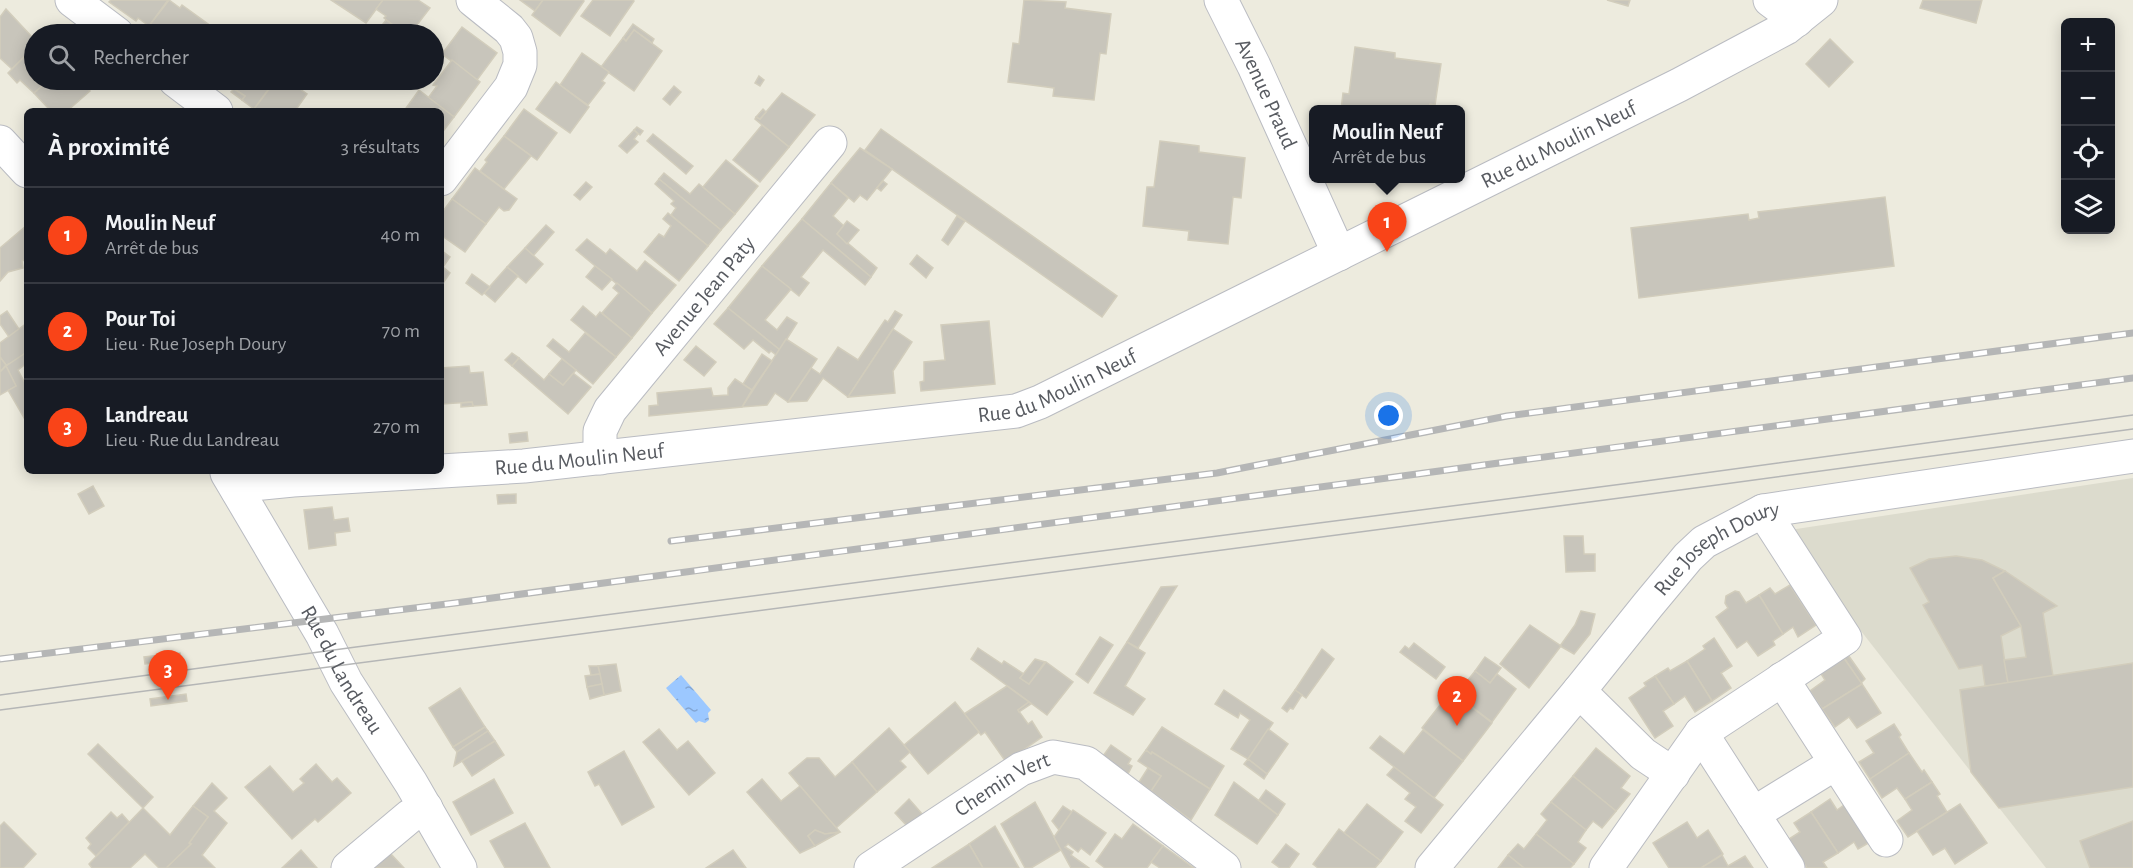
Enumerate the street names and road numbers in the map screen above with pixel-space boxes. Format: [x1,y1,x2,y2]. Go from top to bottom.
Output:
street label: Avenue Praud [1231,35,1301,152]
street label: Rue du Moulin Neuf [1478,96,1641,192]
street label: Avenue Jean Paty [649,232,759,360]
street label: Rue du Moulin Neuf [977,344,1141,426]
street label: Rue du Moulin Neuf [494,439,667,479]
street label: Rue Joseph Doury [1650,498,1781,600]
street label: Rue du Landreau [297,602,387,738]
street label: Chemin Vert [951,748,1053,821]

